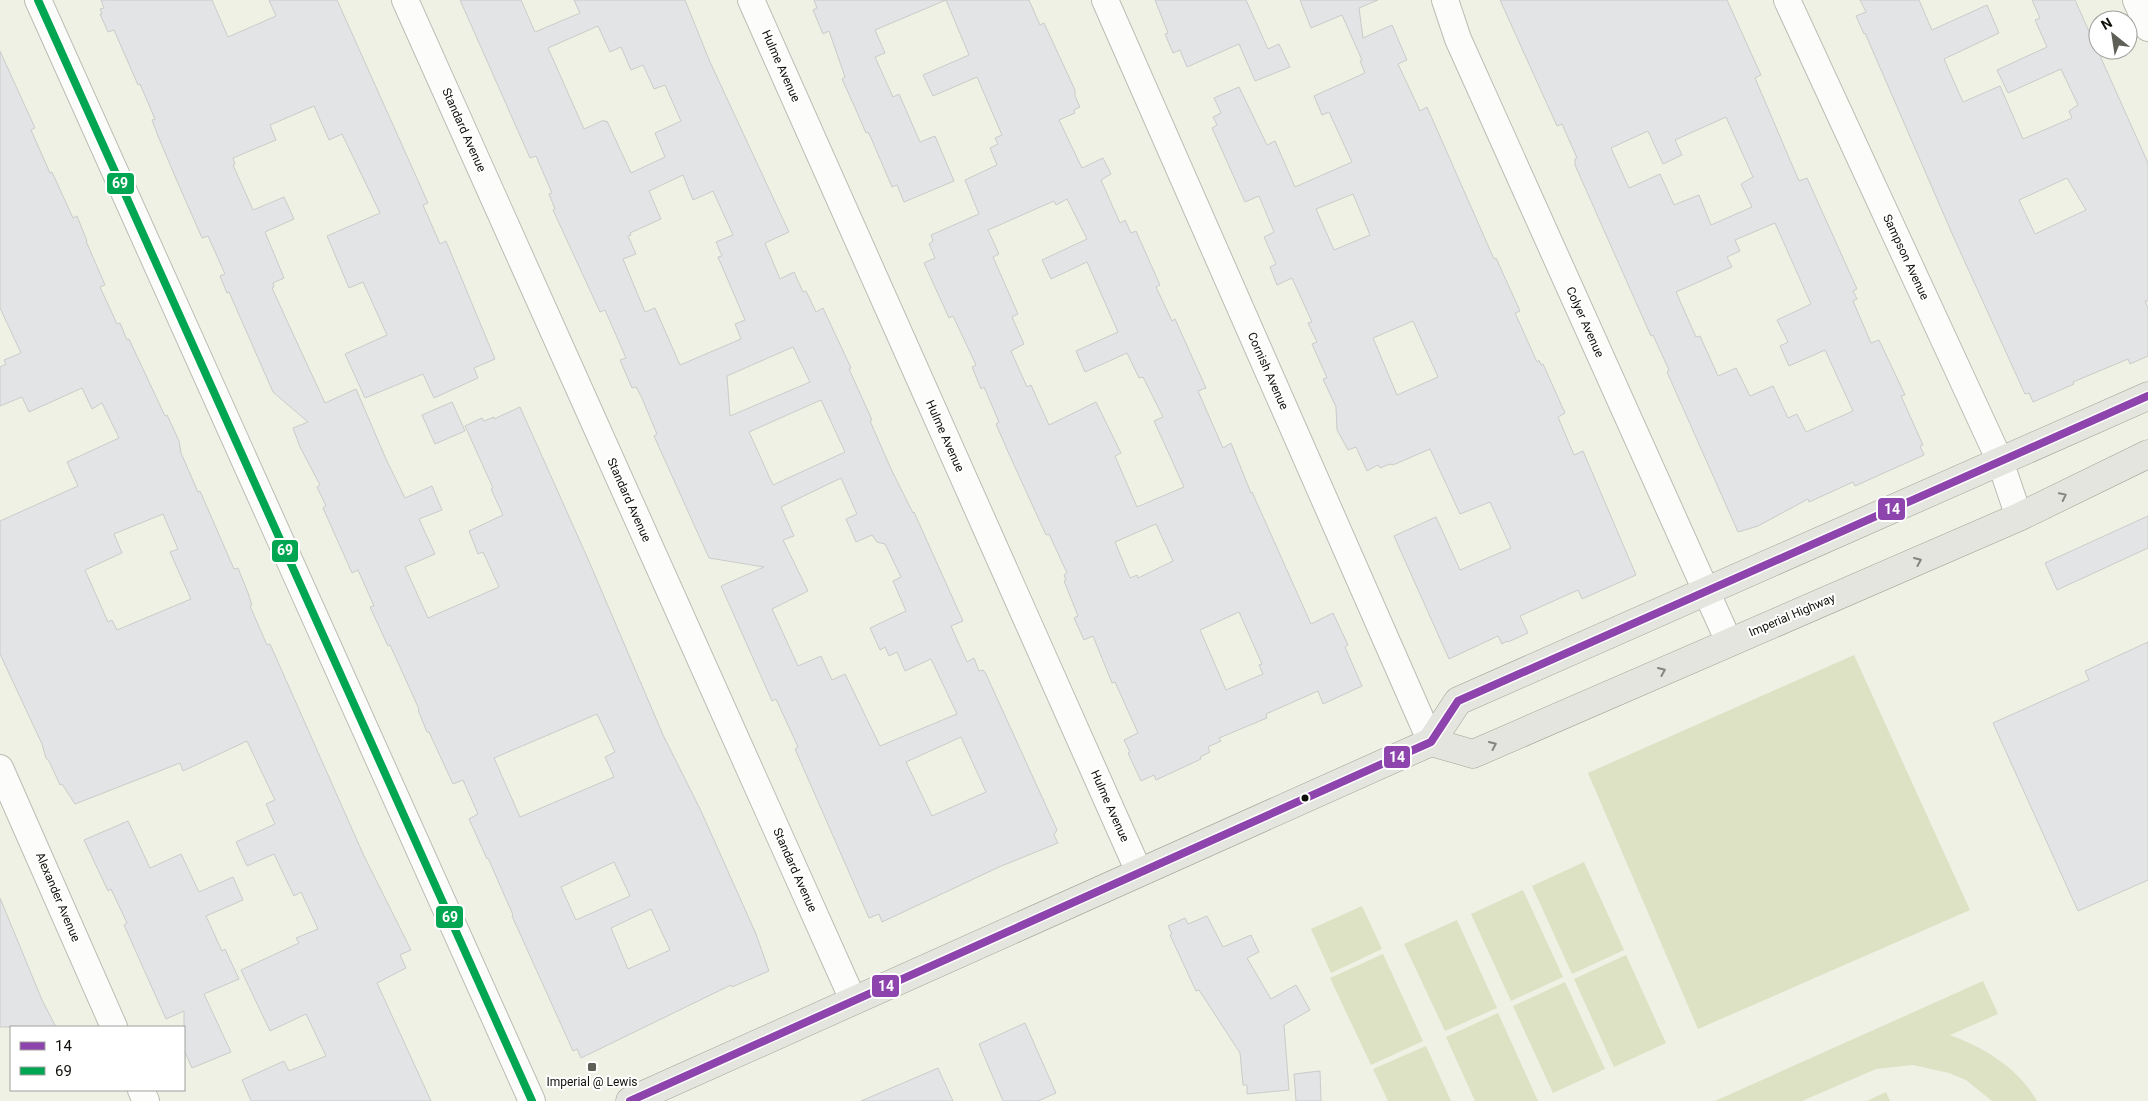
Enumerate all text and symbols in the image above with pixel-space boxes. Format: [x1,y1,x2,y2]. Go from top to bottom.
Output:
north arrow [2088,10,2138,60]
text: N [2098,14,2115,33]
street label: Hulme Avenue [759,28,803,104]
street label: Standard Avenue [439,86,489,174]
line badge: 69 [106,172,135,195]
text: 69 [112,175,128,191]
street label: Sampson Avenue [1880,212,1932,302]
street label: Colyer Avenue [1563,285,1607,359]
street label: Cornish Avenue [1245,330,1291,412]
street label: Hulme Avenue [923,398,967,474]
street label: Standard Avenue [604,456,654,544]
one-way arrow [2058,492,2067,502]
line badge: 14 [1877,497,1906,521]
text: 14 [1884,501,1900,517]
line badge: 69 [271,539,299,563]
text: 69 [277,542,293,558]
one-way arrow [1913,556,1922,567]
street label: Imperial Highway [1747,590,1837,639]
one-way arrow [1657,667,1666,678]
one-way arrow [1489,740,1497,750]
line badge: 14 [1383,745,1411,769]
text: 14 [1389,749,1405,765]
street label: Hulme Avenue [1088,768,1132,844]
unlabelled marker [1300,793,1310,803]
street label: Standard Avenue [770,826,820,914]
street label: Alexander Avenue [33,850,83,944]
line badge: 69 [435,905,464,929]
text: 69 [442,909,458,925]
line badge: 14 [871,974,900,998]
text: 14 [878,978,894,994]
legend [10,1026,185,1091]
text: 14 [55,1037,72,1055]
marker: Imperial @ Lewis [586,1061,598,1073]
text: 69 [55,1062,72,1080]
place label: Imperial @ Lewis [546,1075,638,1089]

